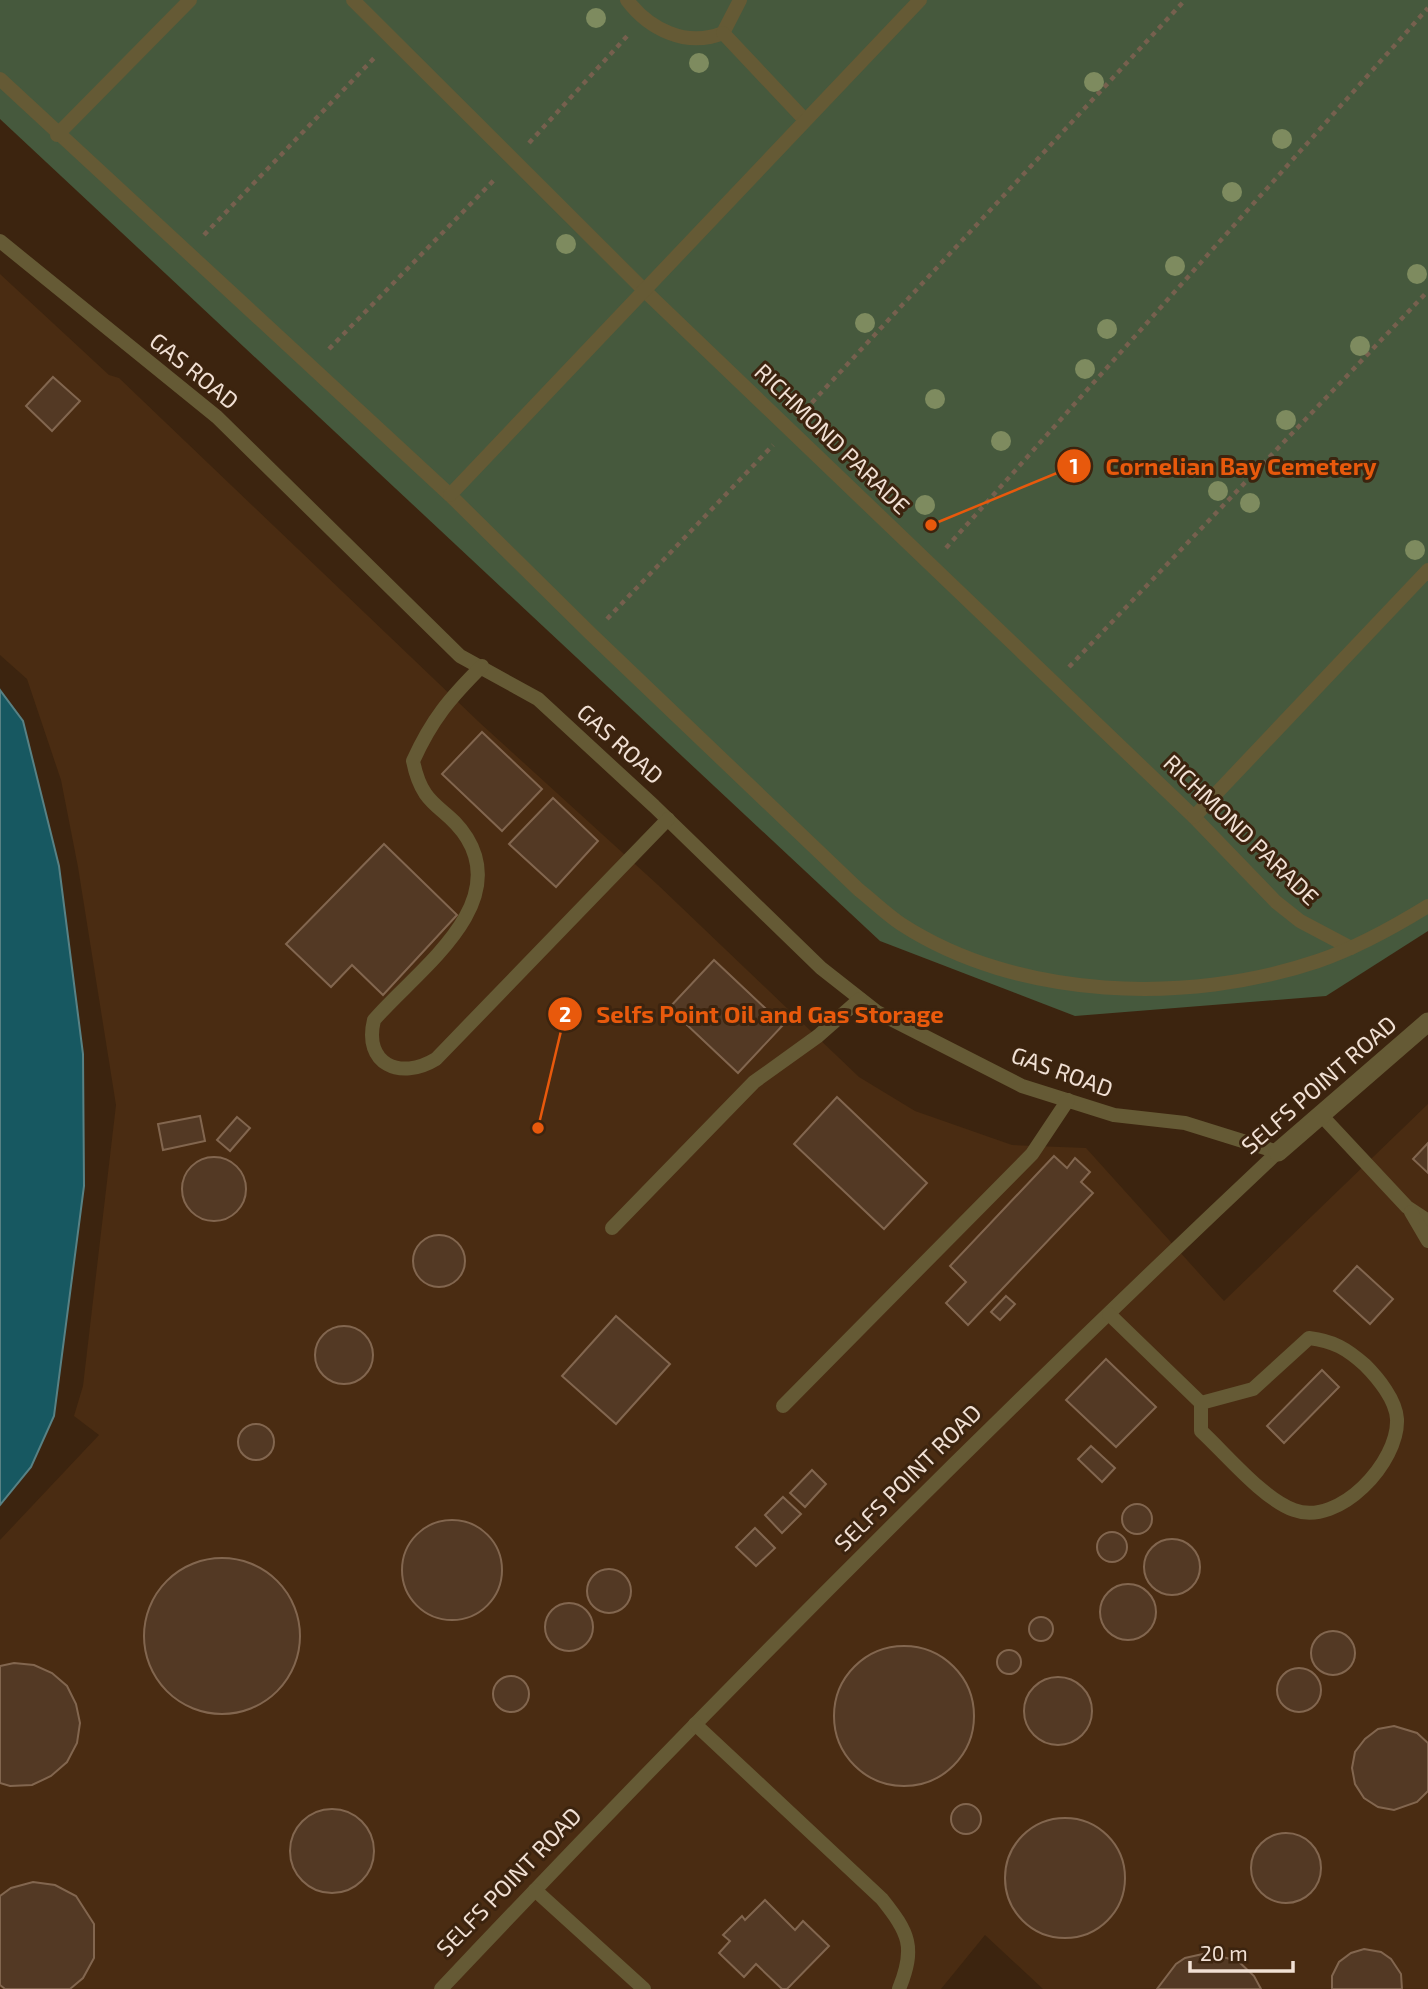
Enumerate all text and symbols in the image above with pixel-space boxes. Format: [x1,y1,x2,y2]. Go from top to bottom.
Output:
street label: GAS ROAD [145,326,245,414]
street label: RICHMOND PARADE [749,357,916,519]
callout: Cornelian Bay Cemetery [1057,444,1391,489]
text: Cornelian Bay Cemetery [1106,451,1377,480]
text: 1 [1069,453,1079,478]
street label: GAS ROAD [572,697,669,789]
street label: RICHMOND PARADE [1158,748,1325,910]
callout: Selfs Point Oil and Gas Storage [547,992,958,1037]
text: Selfs Point Oil and Gas Storage [596,999,944,1028]
text: 2 [559,1001,571,1026]
street label: SELFS POINT ROAD [1235,1009,1402,1159]
street label: GAS ROAD [1008,1040,1117,1102]
street label: SELFS POINT ROAD [828,1398,987,1557]
street label: SELFS POINT ROAD [430,1801,587,1962]
scale bar [1190,1930,1293,1974]
text: 20 m [1200,1940,1248,1965]

